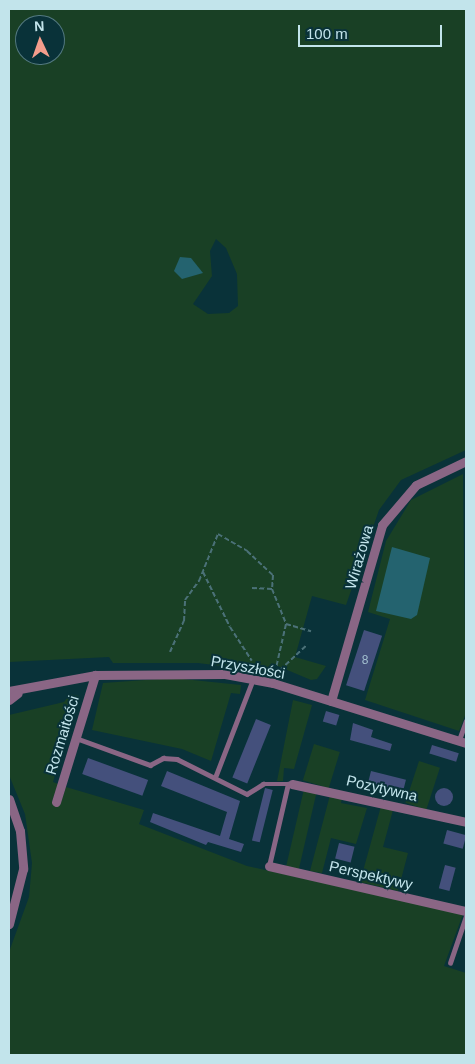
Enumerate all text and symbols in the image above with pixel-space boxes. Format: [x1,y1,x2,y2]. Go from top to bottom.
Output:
north arrow [15,15,65,65]
scale bar [300,15,444,47]
text: N [34,18,45,34]
text: 100 m [306,25,348,42]
street label: Wirażowa [341,523,377,591]
street label: Przyszłości [210,652,286,682]
house number: 8 [362,654,368,668]
street label: Rozmaitości [41,693,83,777]
street label: Pozytywna [345,771,419,805]
street label: Perspektywy [328,857,414,893]

